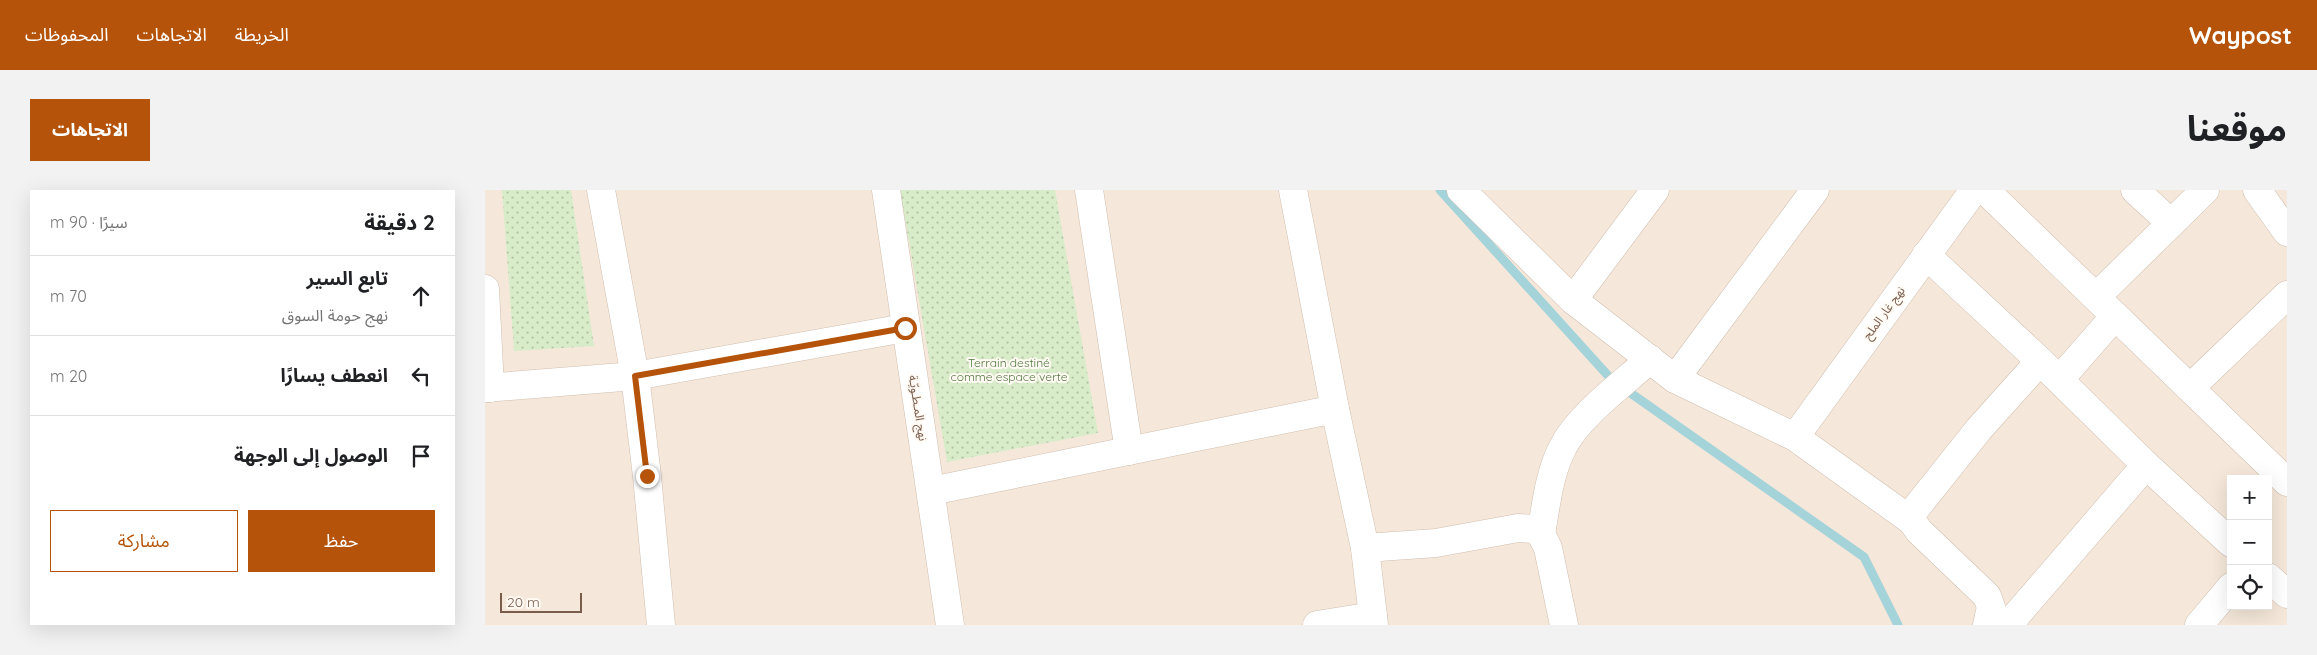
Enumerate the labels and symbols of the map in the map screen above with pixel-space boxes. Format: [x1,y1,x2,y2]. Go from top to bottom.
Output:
street label: نهج غار الملح [1859,283,1909,343]
route start [894,317,917,340]
park label: Terrain destiné comme espace verte [950,355,1068,384]
street label: نهج المـطـويّـة [904,374,931,442]
route end [636,465,659,488]
scale bar [500,590,583,613]

